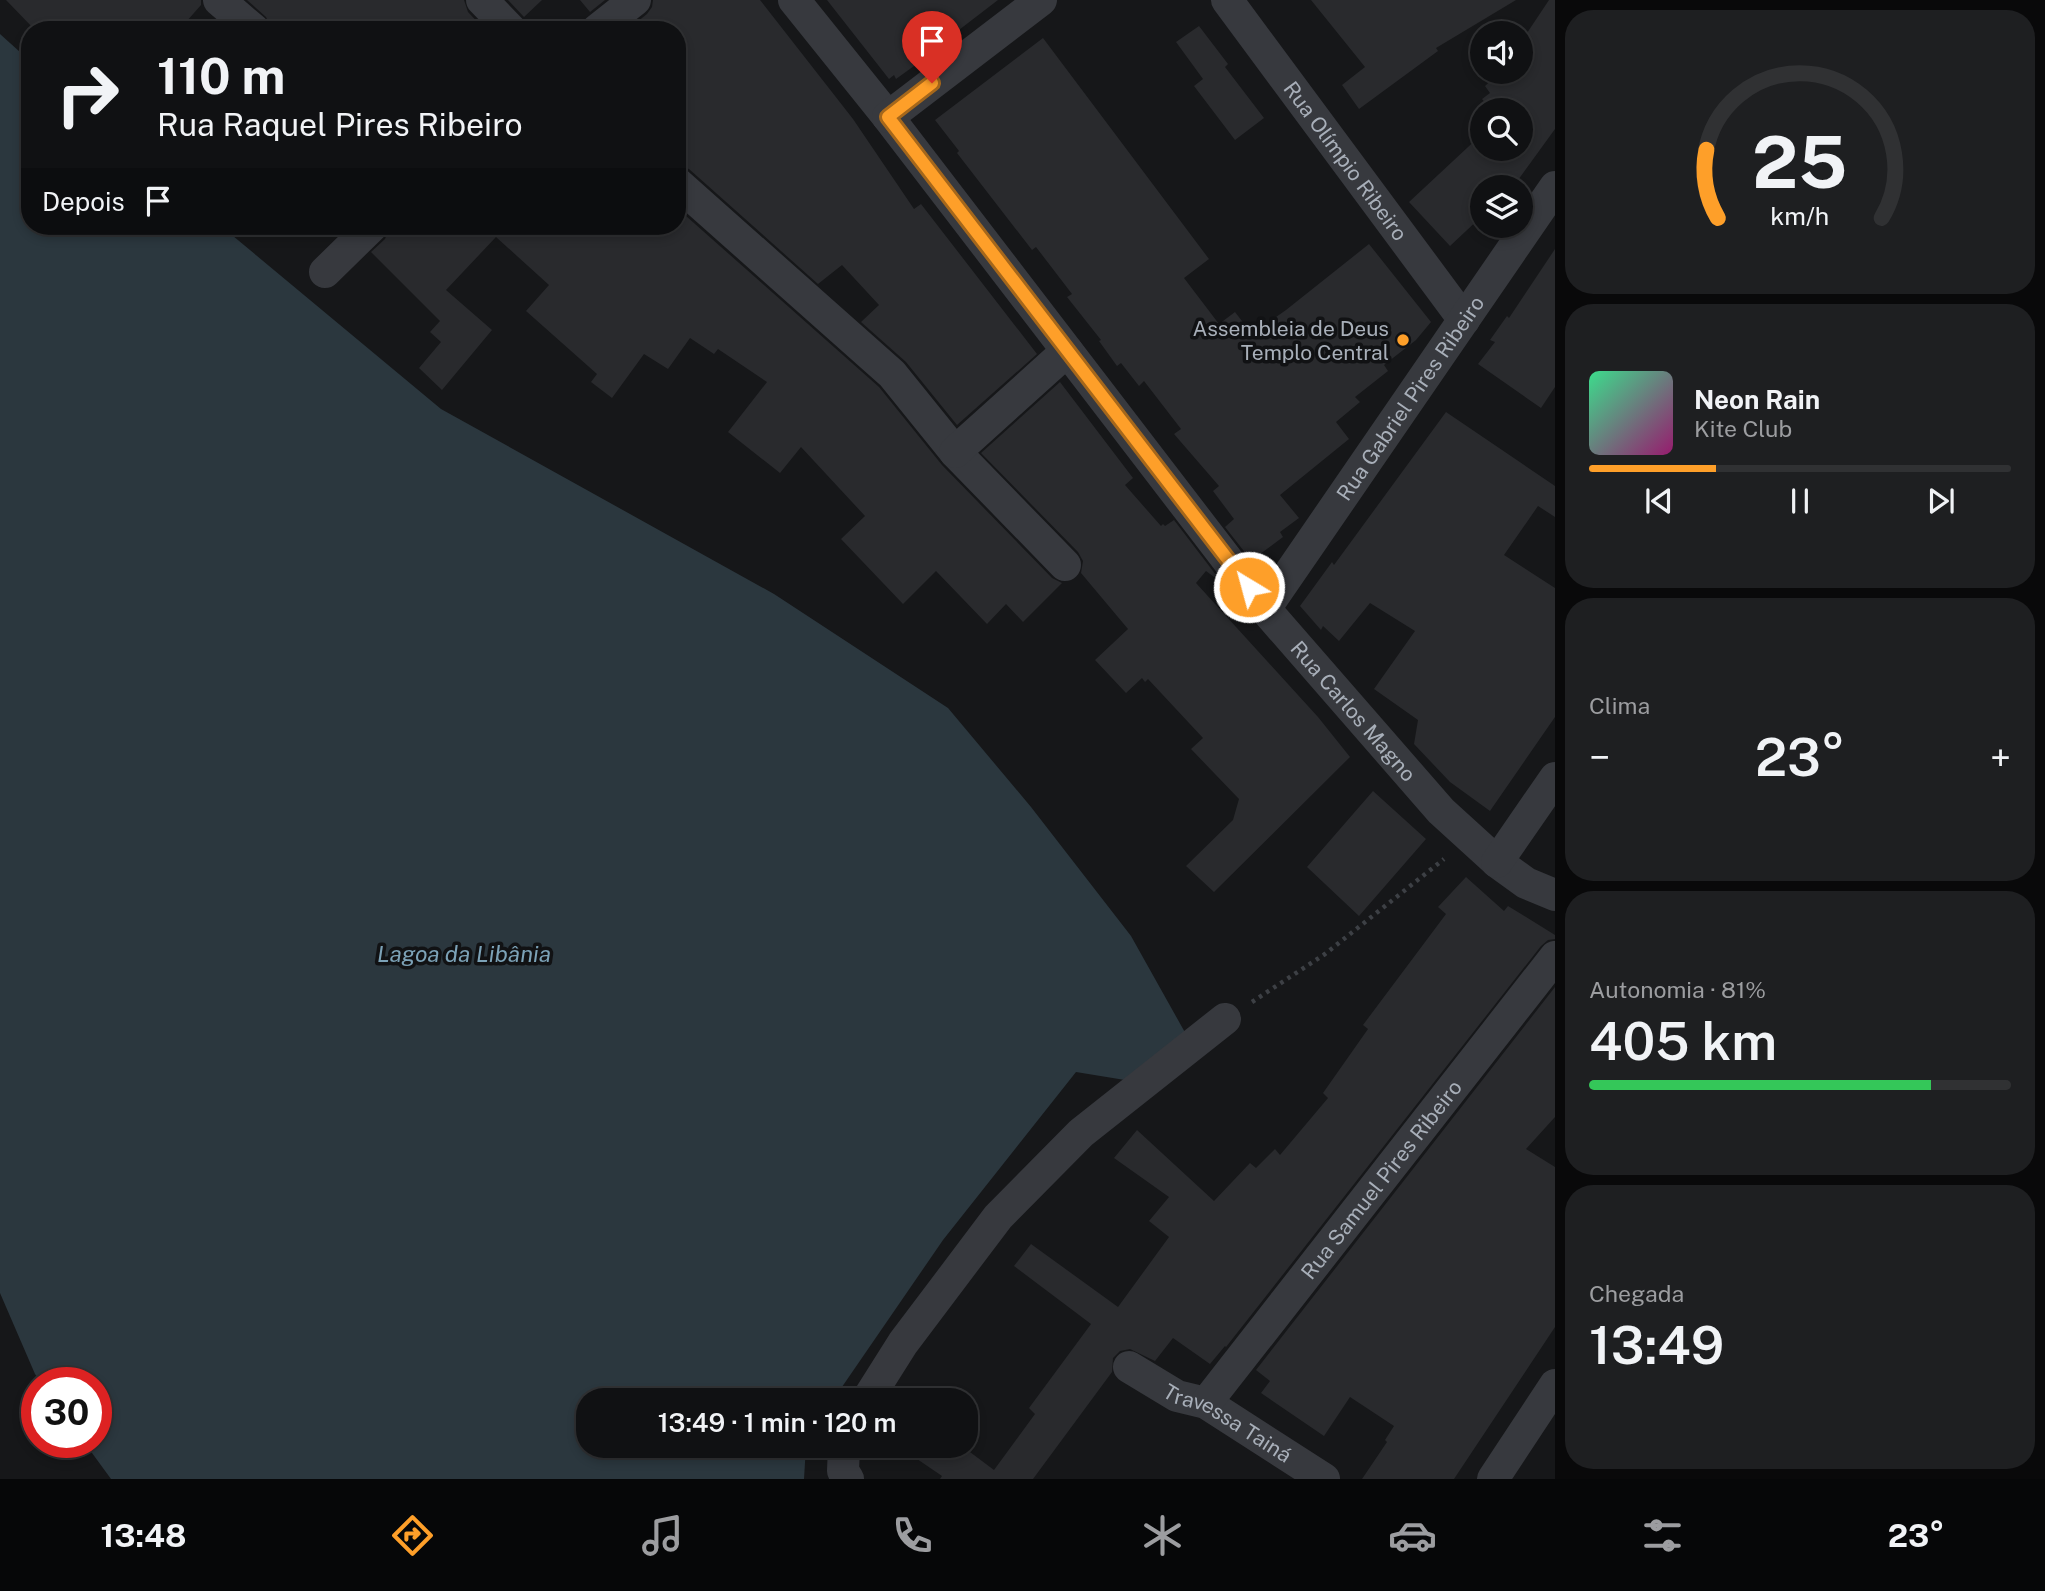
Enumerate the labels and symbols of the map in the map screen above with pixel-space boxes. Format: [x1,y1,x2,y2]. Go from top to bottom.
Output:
pin [902,11,962,83]
street label: Rua Olímpio Ribeiro [1279,76,1413,245]
street label: Rua Gabriel Pires Ribeiro [1331,291,1489,505]
place label: Assembleia de Deus Templo Central [1193,316,1389,365]
marker: Assembleia de Deus Templo Central [1395,332,1411,348]
position arrow [1212,550,1286,624]
street label: Rua Carlos Magno [1286,636,1422,786]
water label: Lagoa da Libânia [377,940,551,967]
street label: Rua Samuel Pires Ribeiro [1295,1075,1467,1284]
speed limit sign: 30 [21,1367,112,1458]
street label: Travessa Tainá [1159,1378,1297,1467]

